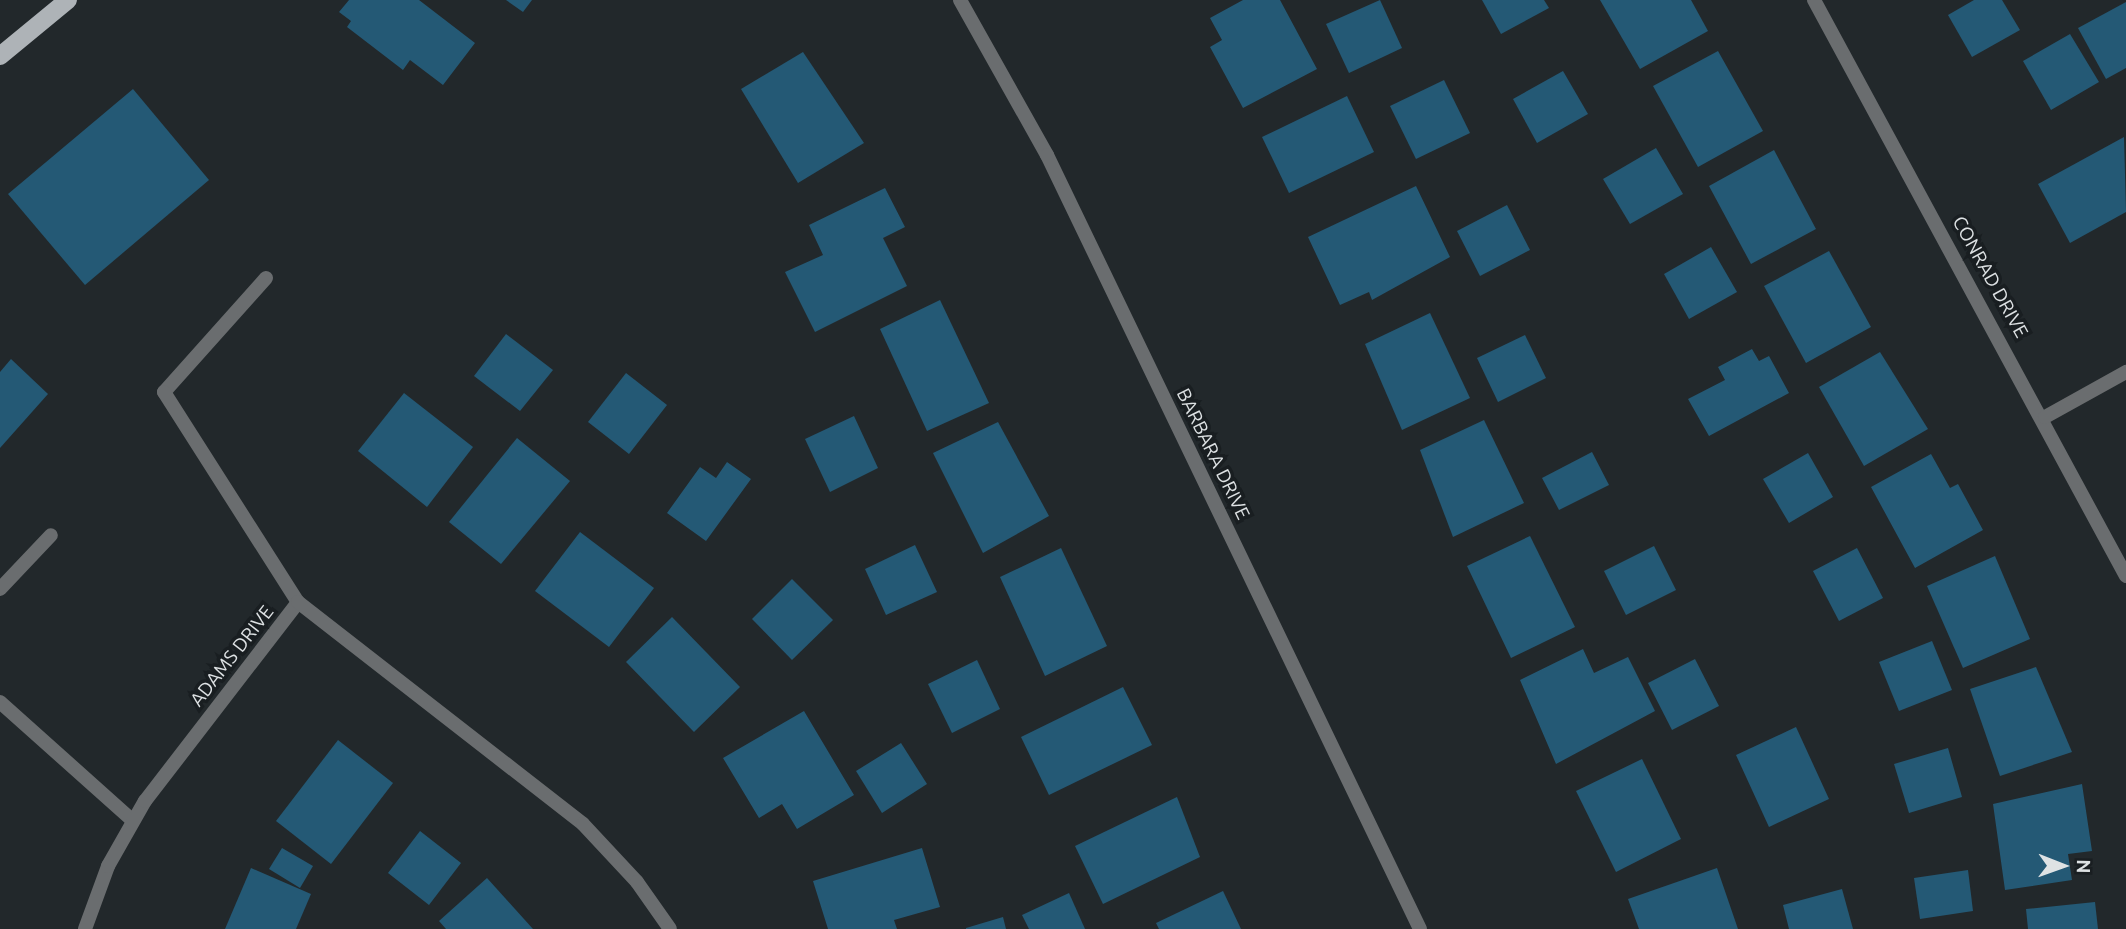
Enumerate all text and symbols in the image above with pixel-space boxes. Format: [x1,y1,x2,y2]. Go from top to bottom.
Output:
street label: CONRAD DRIVE [1947,212,2033,342]
street label: BARBARA DRIVE [1171,385,1255,523]
street label: ADAMS DRIVE [186,601,278,711]
north arrow [2028,831,2098,901]
text: N [2073,859,2095,874]

